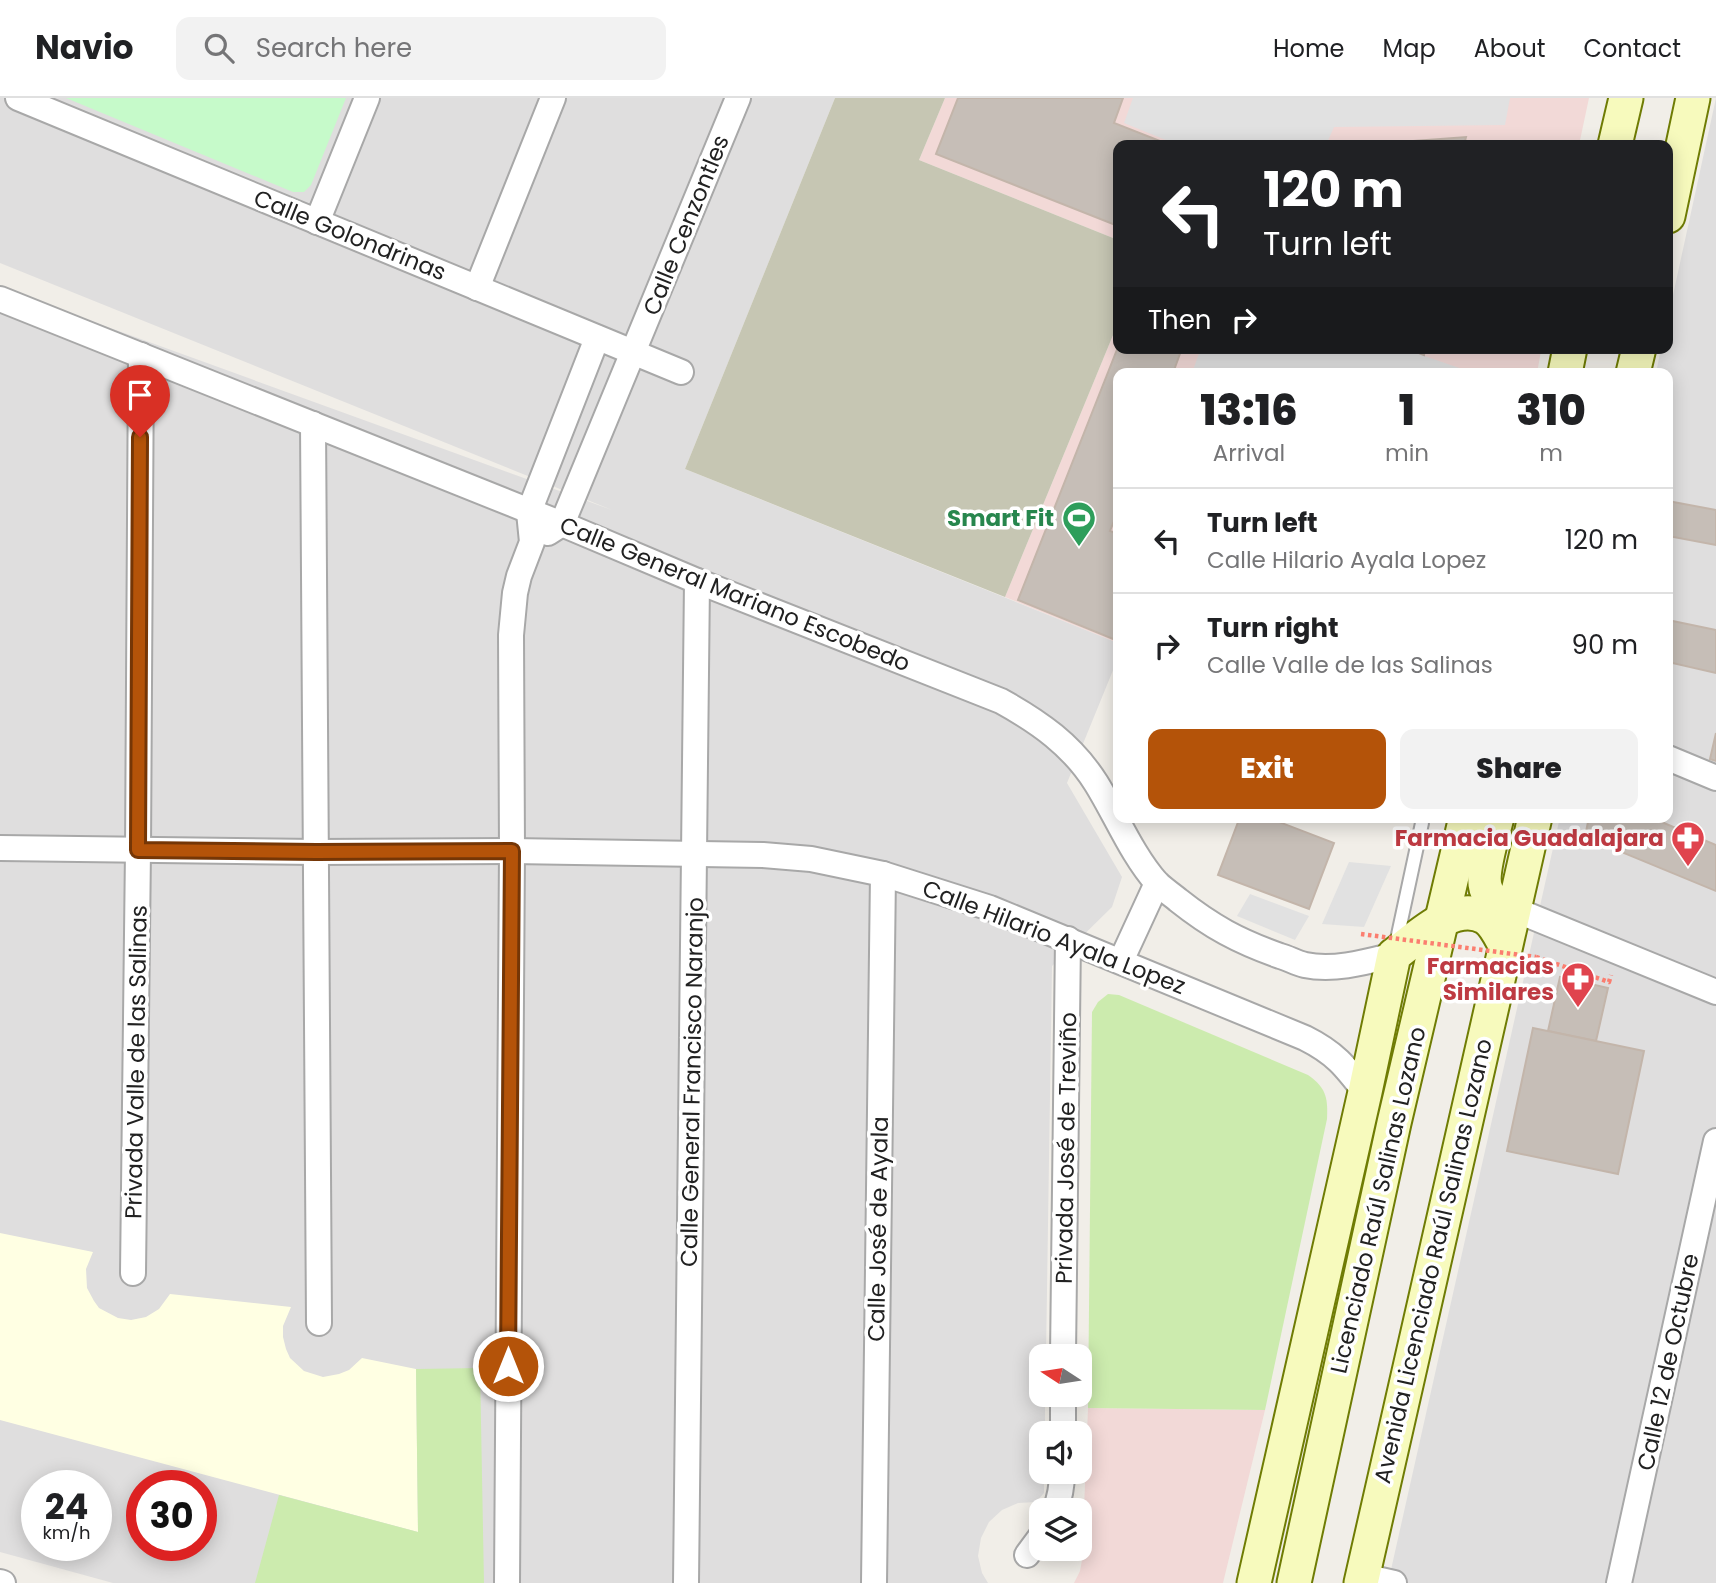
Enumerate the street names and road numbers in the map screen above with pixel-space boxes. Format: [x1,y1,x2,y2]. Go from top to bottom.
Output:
street label: Calle Cenzontles [635,130,737,320]
street label: Calle Golondrinas [249,182,451,288]
street label: Calle General Mariano Escobedo [555,509,915,679]
street label: Calle Hilario Ayala Lopez [918,872,1190,1002]
street label: Calle General Francisco Naranjo [673,897,711,1267]
street label: Privada Valle de las Salinas [117,905,155,1219]
street label: Privada José de Treviño [1048,1012,1084,1284]
street label: Licenciado Raúl Salinas Lozano [1322,1023,1434,1377]
street label: Avenida Licenciado Raúl Salinas Lozano [1366,1036,1500,1486]
street label: Calle José de Ayala [860,1116,896,1342]
street label: Calle 12 de Octubre [1629,1250,1707,1474]

